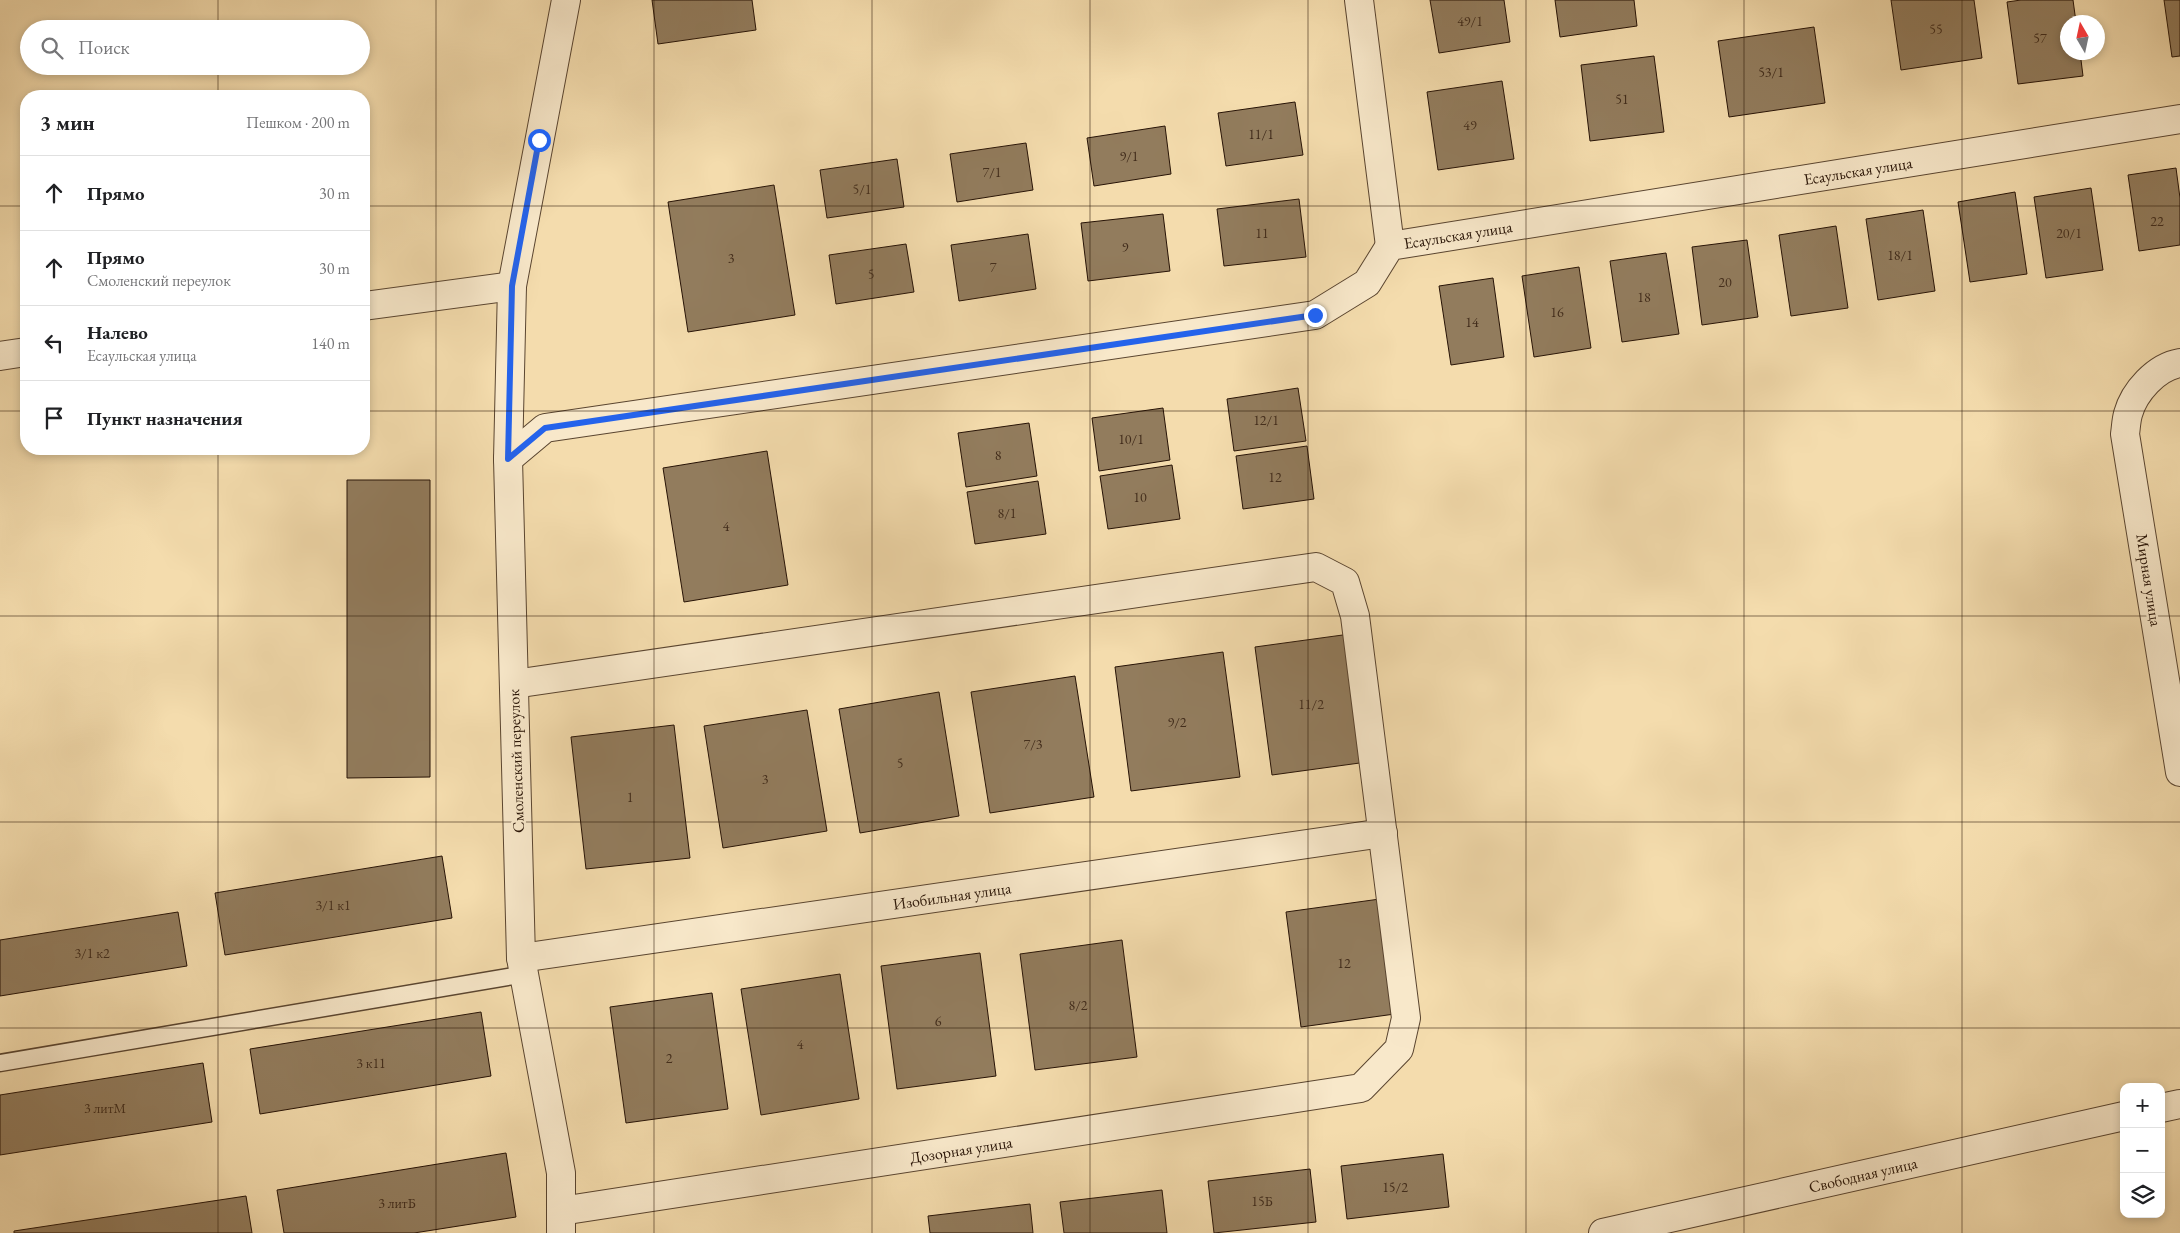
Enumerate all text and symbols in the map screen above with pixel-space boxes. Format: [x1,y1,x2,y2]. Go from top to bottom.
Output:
house number: 49/1 [1457,12,1483,30]
north arrow [2060,15,2105,60]
search box [20,20,370,75]
house number: 55 [1929,20,1943,38]
house number: 57 [2033,29,2047,47]
icon: search [38,34,66,62]
text: Поиск [78,35,130,60]
house number: 53/1 [1758,63,1784,81]
house number: 51 [1615,90,1629,108]
text: 3 мин [40,109,95,136]
text: Пешком · 200 m [246,112,350,133]
house number: 49 [1463,116,1477,134]
house number: 11/1 [1248,125,1274,143]
route start [528,129,551,152]
house number: 9/1 [1119,147,1139,165]
street label: Есаульская улица [1802,152,1914,190]
house number: 7/1 [982,163,1002,181]
icon: ahead [40,179,68,207]
house number: 5/1 [852,180,872,198]
text: Прямо [87,181,145,206]
text: 30 m [319,183,350,204]
house number: 22 [2150,212,2164,230]
street label: Есаульская улица [1402,216,1514,254]
house number: 11 [1255,224,1269,242]
house number: 20/1 [2056,224,2082,242]
house number: 9 [1122,238,1129,256]
text: Прямо [87,245,145,270]
house number: 18/1 [1887,246,1913,264]
house number: 3 [728,249,735,267]
icon: ahead [40,254,68,282]
text: 30 m [319,258,350,279]
house number: 7 [990,258,997,276]
house number: 5 [868,265,874,283]
text: Смоленский переулок [87,270,231,291]
house number: 20 [1718,273,1732,291]
house number: 18 [1637,288,1651,306]
house number: 16 [1550,303,1564,321]
route end [1304,304,1327,327]
house number: 14 [1465,313,1479,331]
text: Налево [87,320,148,345]
icon: left [40,329,68,357]
text: 140 m [311,333,350,354]
text: Есаульская улица [87,345,197,366]
icon: arrive [40,404,68,432]
text: Пункт назначения [87,406,243,431]
house number: 12/1 [1253,411,1279,429]
house number: 10/1 [1118,430,1144,448]
house number: 8 [995,446,1002,464]
house number: 12 [1268,468,1282,486]
house number: 10 [1133,488,1147,506]
house number: 8/1 [997,504,1017,522]
house number: 4 [723,517,730,535]
street label: Мирная улица [2131,532,2167,628]
street label: Смоленский переулок [503,688,529,833]
house number: 11/2 [1298,695,1324,713]
house number: 9/2 [1167,713,1187,731]
house number: 7/3 [1023,735,1043,753]
house number: 5 [897,754,903,772]
house number: 3 [762,770,769,788]
house number: 1 [627,788,633,806]
street label: Изобильная улица [891,877,1013,915]
house number: 3/1 к1 [315,896,351,914]
house number: 3/1 к2 [74,944,110,962]
house number: 12 [1337,954,1351,972]
house number: 8/2 [1068,996,1088,1014]
house number: 6 [935,1012,942,1030]
house number: 4 [797,1035,804,1053]
house number: 2 [666,1049,673,1067]
house number: 3 к11 [356,1054,386,1072]
map controls [2120,1083,2165,1218]
button: + [2120,1083,2165,1128]
house number: 3 литМ [84,1099,126,1117]
button: − [2120,1128,2165,1173]
street label: Дозорная улица [908,1131,1014,1168]
street label: Свободная улица [1807,1152,1920,1198]
button: layers [2120,1173,2165,1218]
house number: 15/2 [1382,1178,1408,1196]
house number: 15Б [1251,1192,1273,1210]
house number: 3 литБ [378,1194,416,1212]

